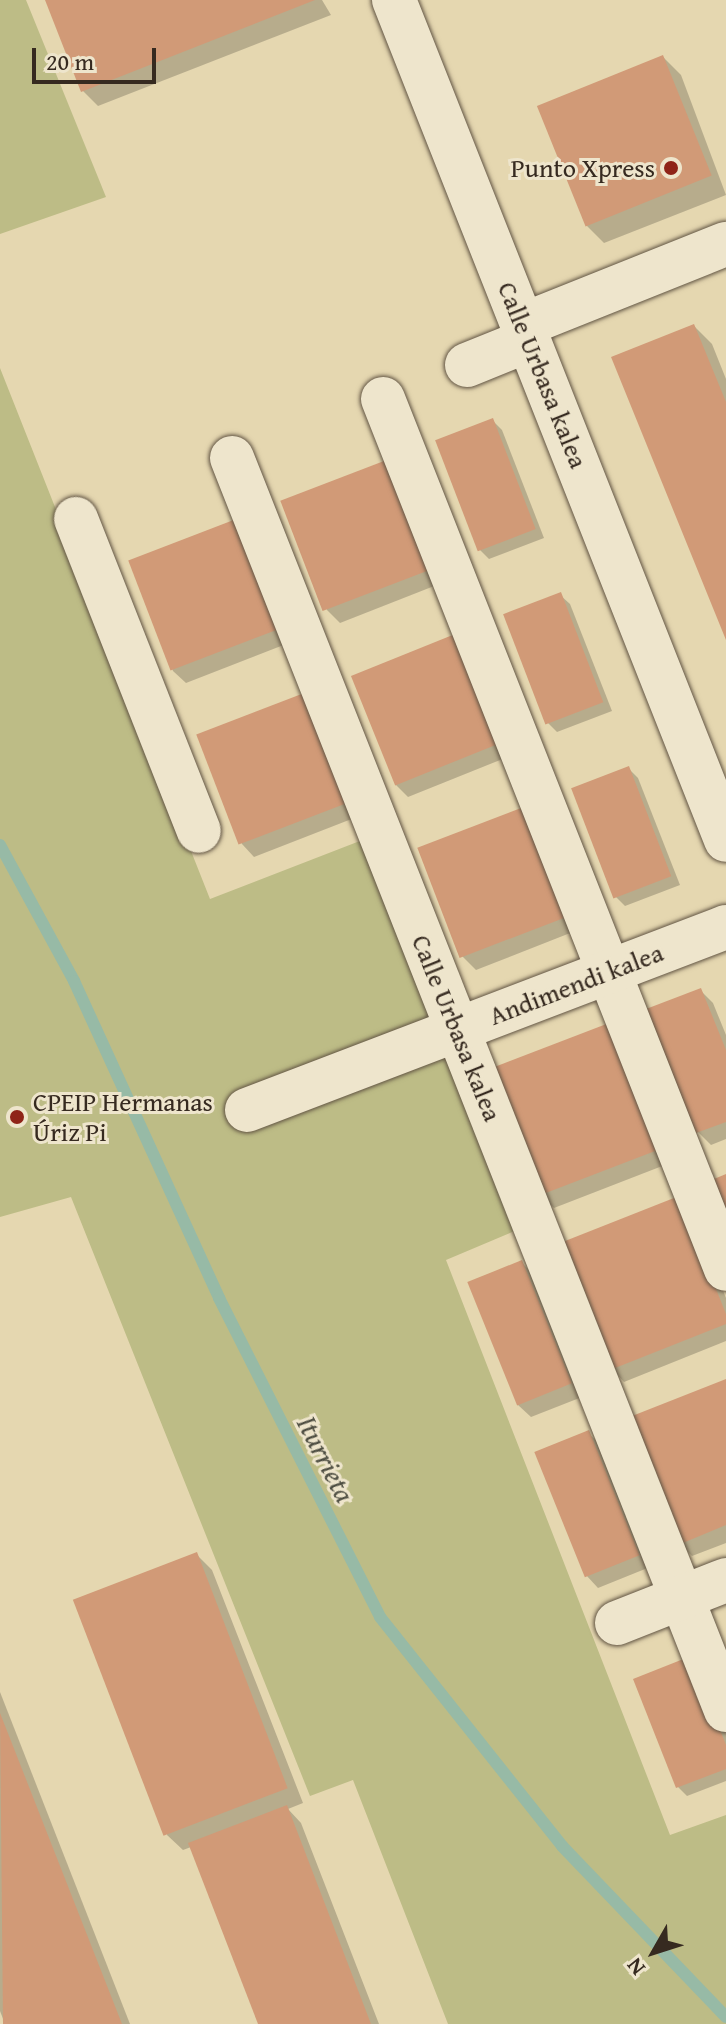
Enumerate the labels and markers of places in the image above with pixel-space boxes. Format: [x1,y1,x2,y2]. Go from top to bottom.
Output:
place label: Punto Xpress [511,152,655,184]
marker: Punto Xpress [662,159,680,177]
place label: CPEIP Hermanas Úriz Pi [33,1086,213,1148]
marker: CPEIP Hermanas Úriz Pi [8,1108,26,1126]

